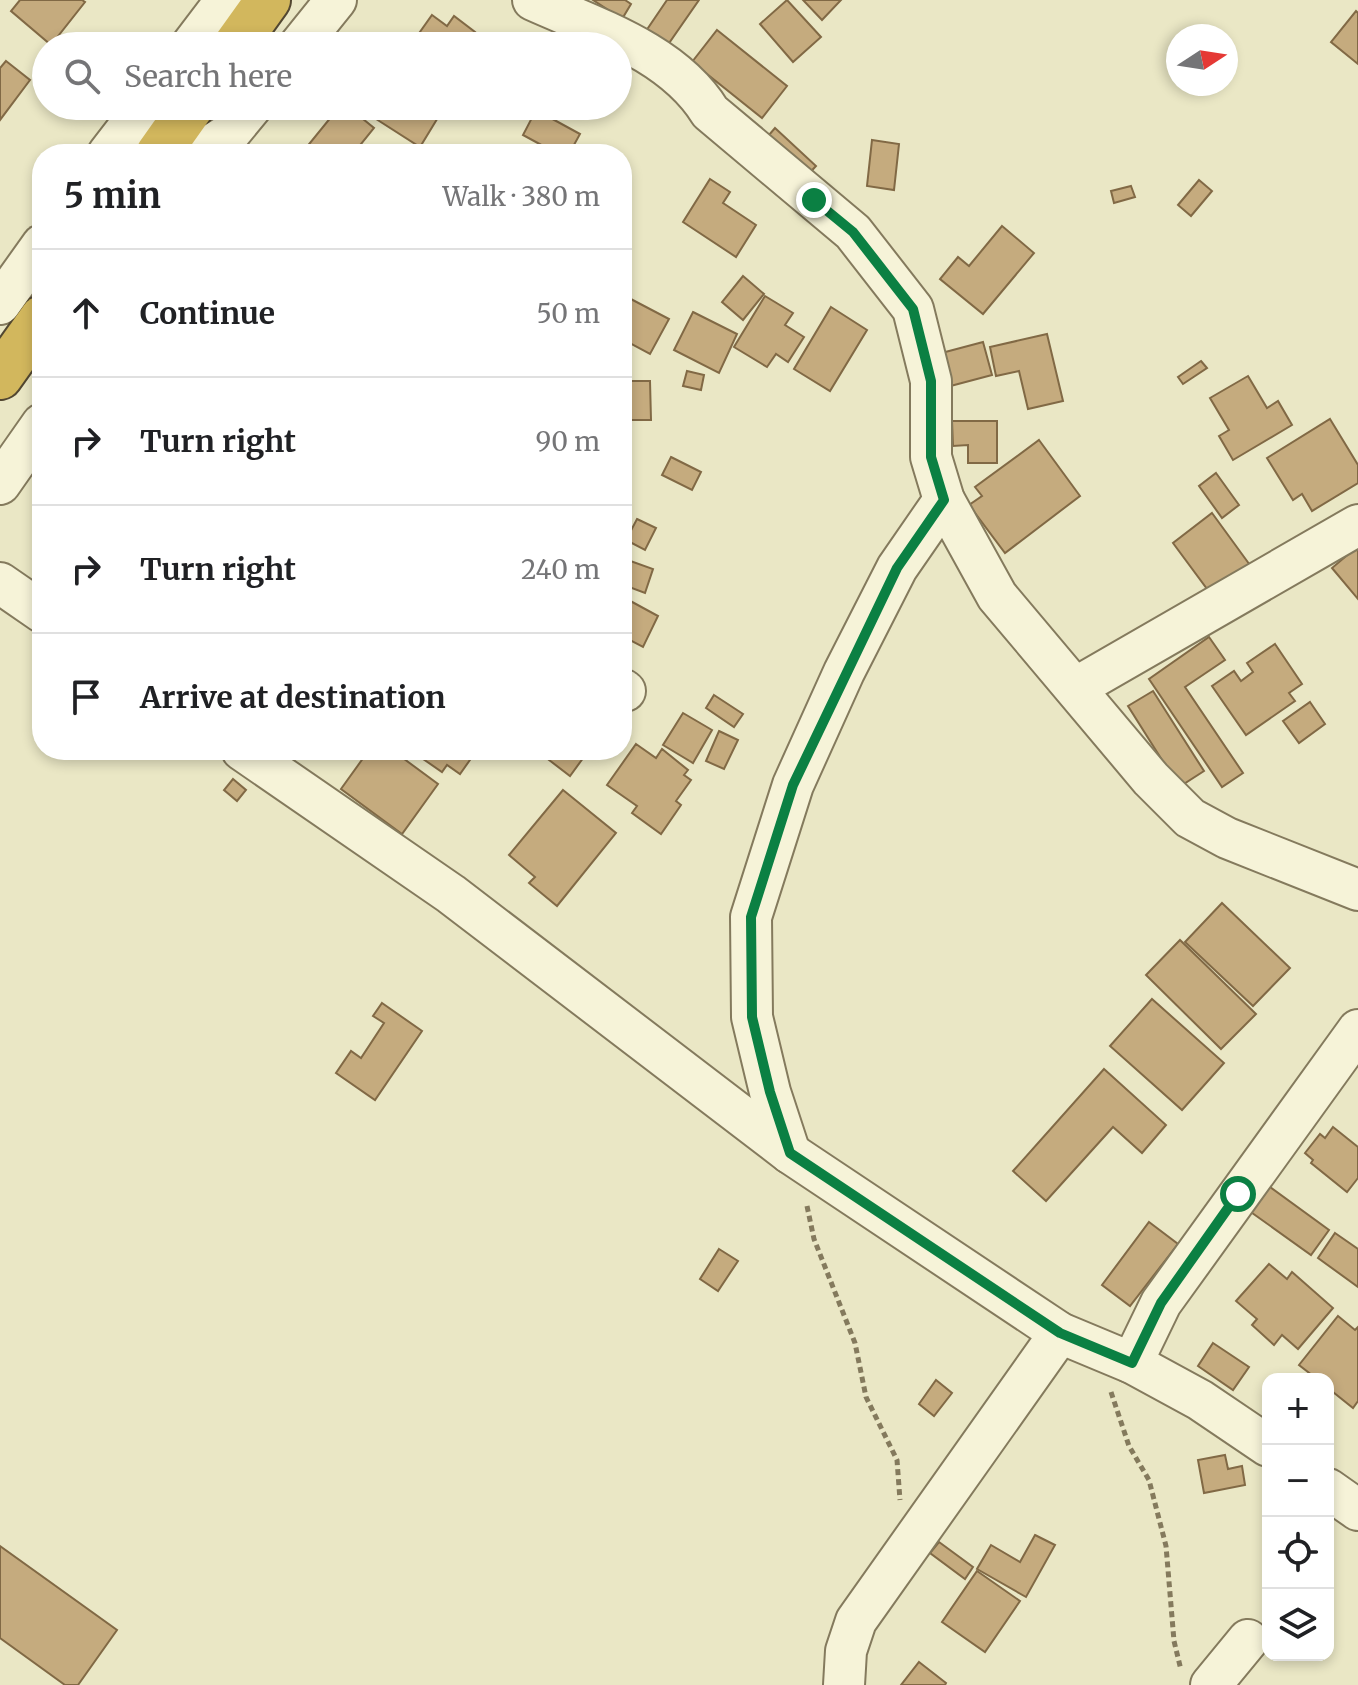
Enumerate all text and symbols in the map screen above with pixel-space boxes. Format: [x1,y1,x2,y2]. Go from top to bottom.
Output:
north arrow [1166,24,1238,96]
search box [32,32,632,120]
icon: search [60,54,104,98]
text: Search here [124,57,292,95]
text: 5 min [64,175,161,217]
text: Walk · 380 m [442,180,600,213]
route end [796,182,832,218]
icon: ahead [64,291,108,335]
text: Continue [140,294,275,332]
text: 50 m [536,297,600,330]
icon: right [64,419,108,463]
text: Turn right [140,422,296,460]
text: 90 m [536,425,600,458]
icon: right [64,547,108,591]
text: Turn right [140,550,296,588]
text: 240 m [521,553,600,586]
icon: arrive [64,675,108,719]
text: Arrive at destination [140,678,446,716]
route start [1220,1176,1256,1212]
map controls [1262,1373,1334,1661]
button: + [1262,1373,1334,1445]
button: − [1262,1445,1334,1517]
button: locate [1262,1517,1334,1589]
button: layers [1262,1589,1334,1661]

